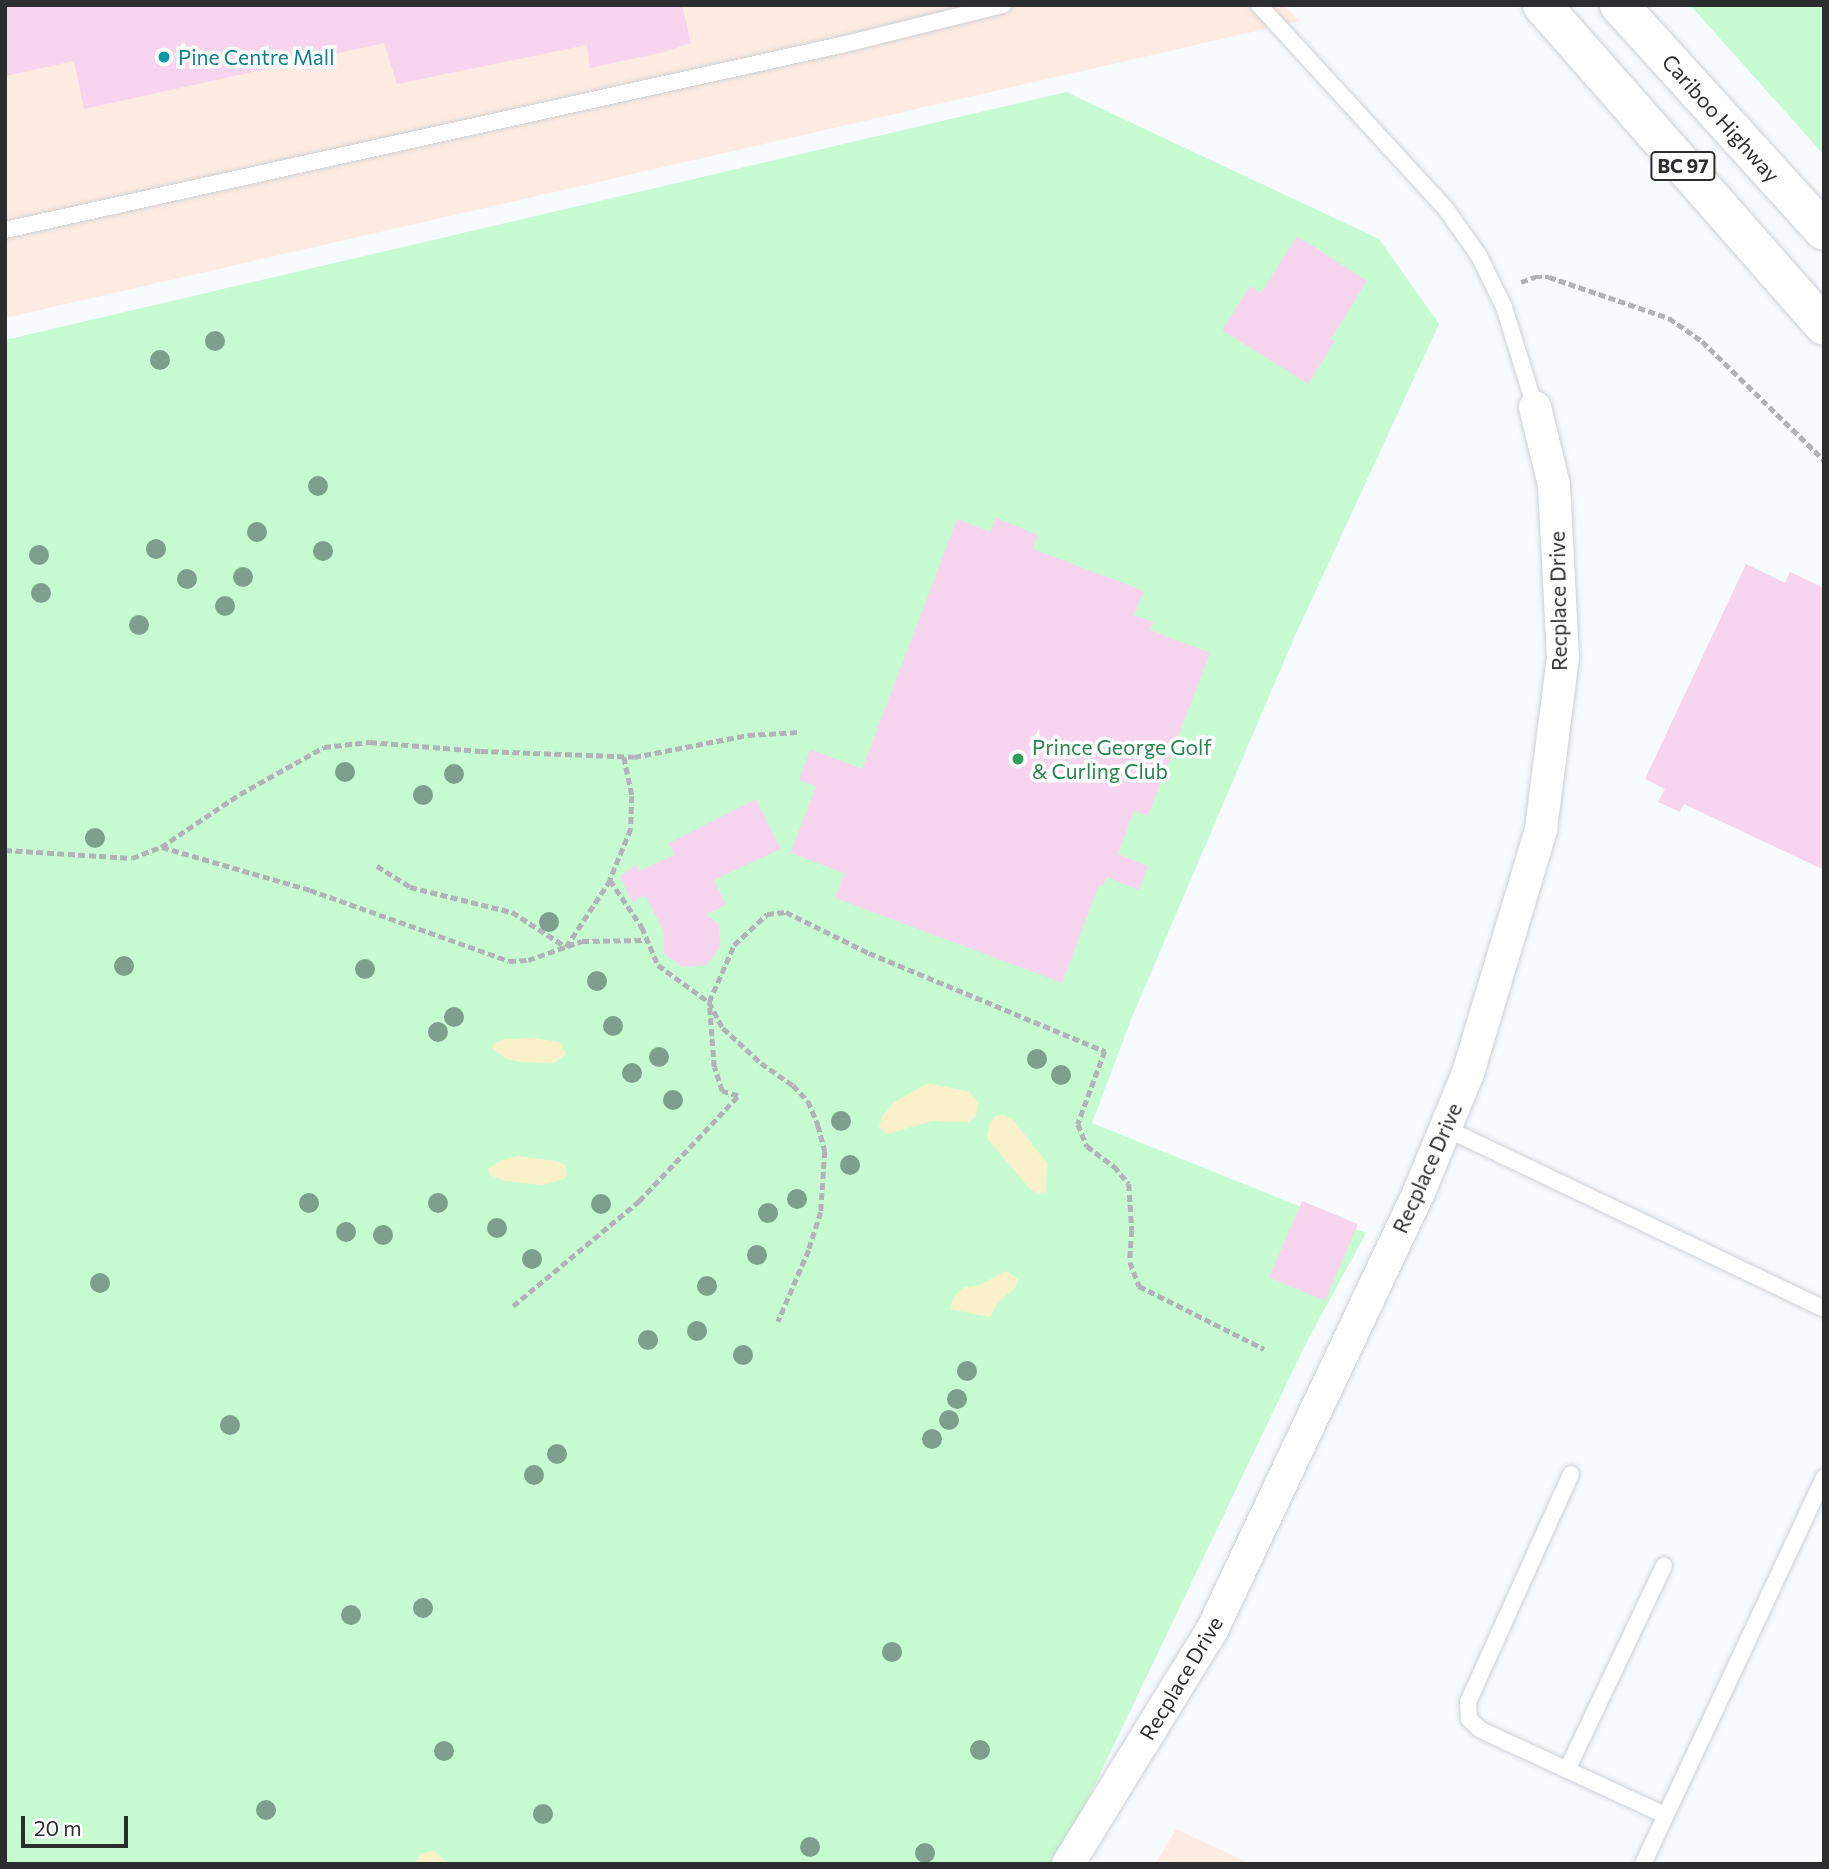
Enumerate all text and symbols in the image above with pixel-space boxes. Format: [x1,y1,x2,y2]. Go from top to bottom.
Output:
place label: Pine Centre Mall [178,44,334,70]
marker: Pine Centre Mall [156,49,172,65]
street label: Cariboo Highway [1657,49,1785,187]
road number: BC 97 [1650,150,1716,182]
street label: Recplace Drive [1544,531,1572,671]
place label: Prince George Golf & Curling Club [1032,734,1212,784]
marker: Prince George Golf & Curling Club [1010,751,1026,767]
street label: Recplace Drive [1387,1099,1467,1237]
street label: Recplace Drive [1134,1612,1228,1744]
scale bar [24,1802,131,1846]
text: 20 m [34,1815,82,1840]

